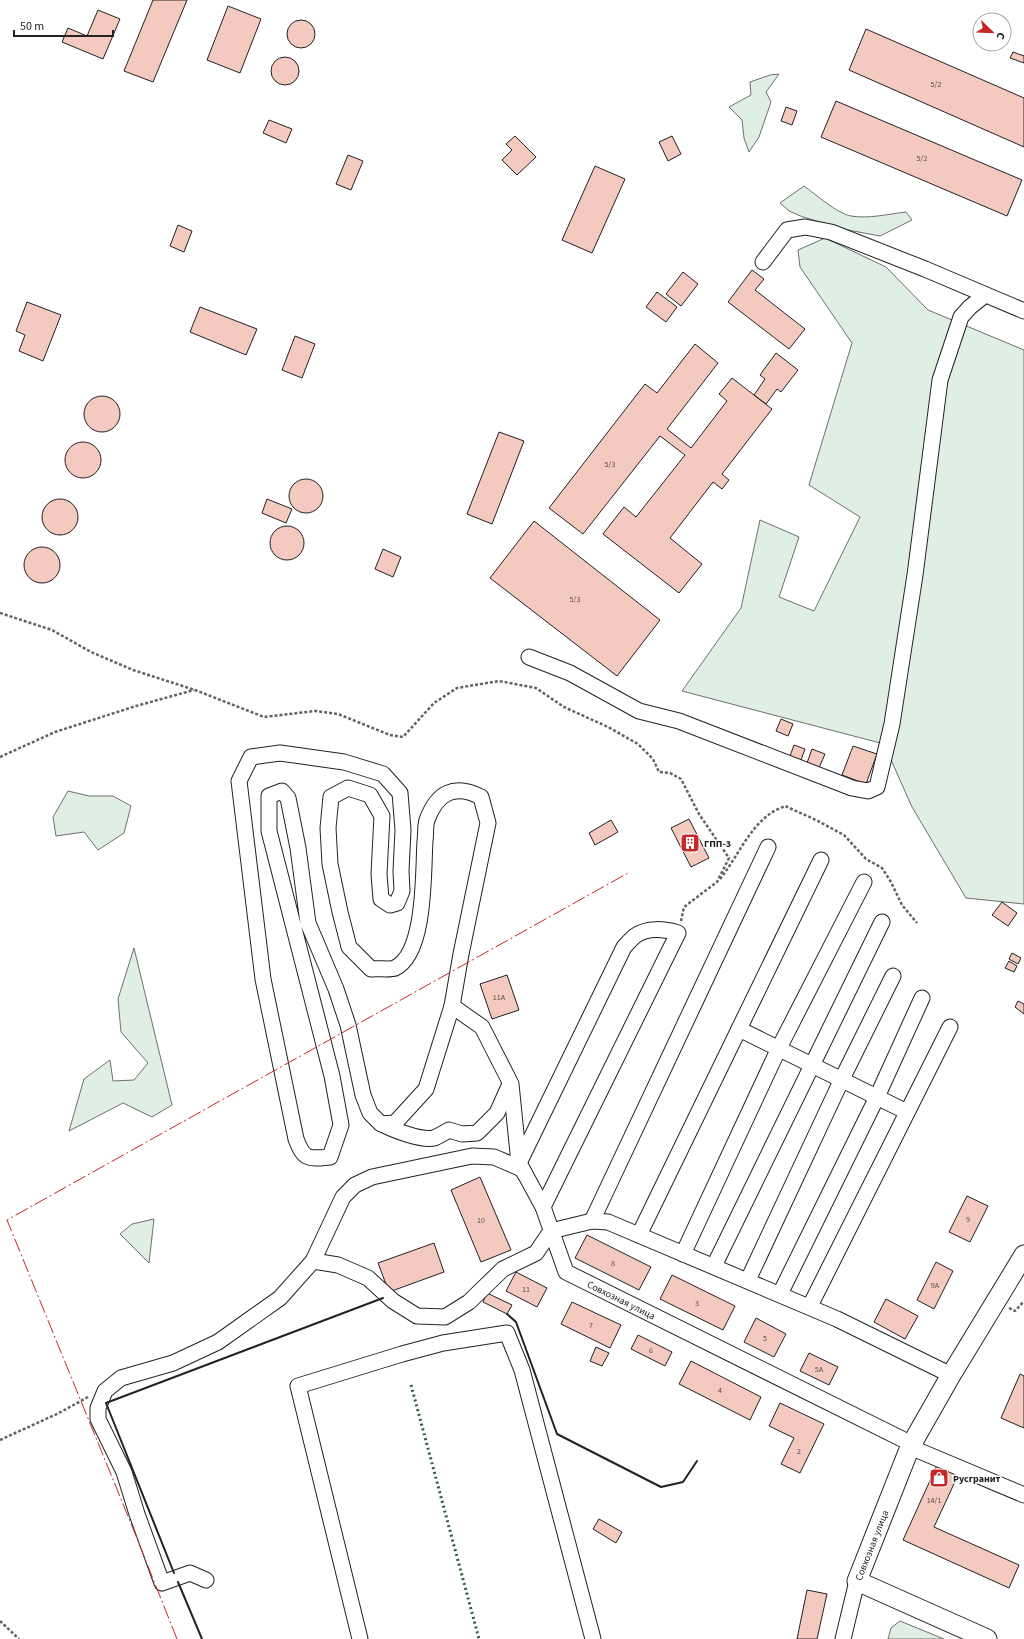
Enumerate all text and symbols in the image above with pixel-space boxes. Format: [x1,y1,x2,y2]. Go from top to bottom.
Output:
scale bar [14,12,113,38]
north arrow [972,12,1012,52]
text: 50 m [20,18,44,35]
text: С [992,30,1009,42]
house number: 5/2 [931,79,941,90]
house number: 5/2 [917,153,927,164]
house number: 5/3 [605,459,615,470]
house number: 5/3 [570,594,580,605]
building icon: ГПП-3 [679,832,701,854]
place label: ГПП-3 [704,837,731,851]
house number: 11А [493,992,506,1003]
house number: 9 [966,1214,970,1225]
house number: 10 [477,1215,485,1226]
house number: 8 [611,1258,615,1269]
street label: Совхозная улица [585,1278,657,1323]
house number: 9А [931,1280,940,1291]
house number: 11 [522,1284,530,1295]
house number: 3 [695,1298,699,1309]
house number: 7 [589,1320,593,1331]
house number: 5 [763,1333,767,1344]
house number: 6 [649,1345,653,1356]
house number: 5А [815,1364,824,1375]
house number: 4 [718,1385,722,1396]
house number: 2 [797,1446,801,1457]
shop icon: Русгранит [928,1467,950,1489]
place label: Русгранит [953,1472,1001,1486]
house number: 14/1 [927,1495,941,1506]
street label: Совхозная улица [852,1508,892,1583]

